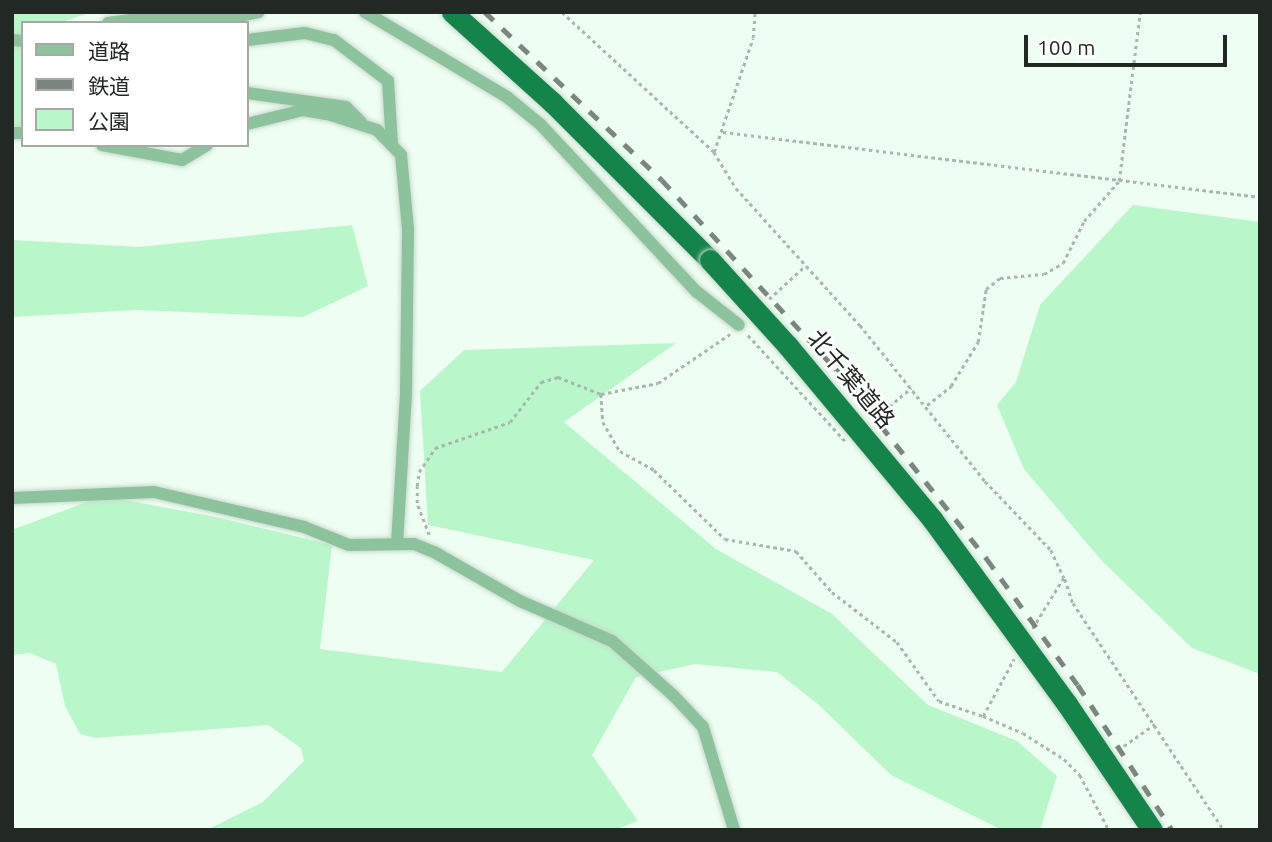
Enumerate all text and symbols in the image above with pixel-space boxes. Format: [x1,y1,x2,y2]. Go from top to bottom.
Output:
legend [21,21,248,147]
scale bar [1027,21,1230,65]
text: 100 m [1037,35,1095,59]
text: 道路 [88,39,130,63]
text: 鉄道 [88,74,130,98]
text: 公園 [88,109,130,133]
street label: 北千葉道路 [801,324,901,434]

